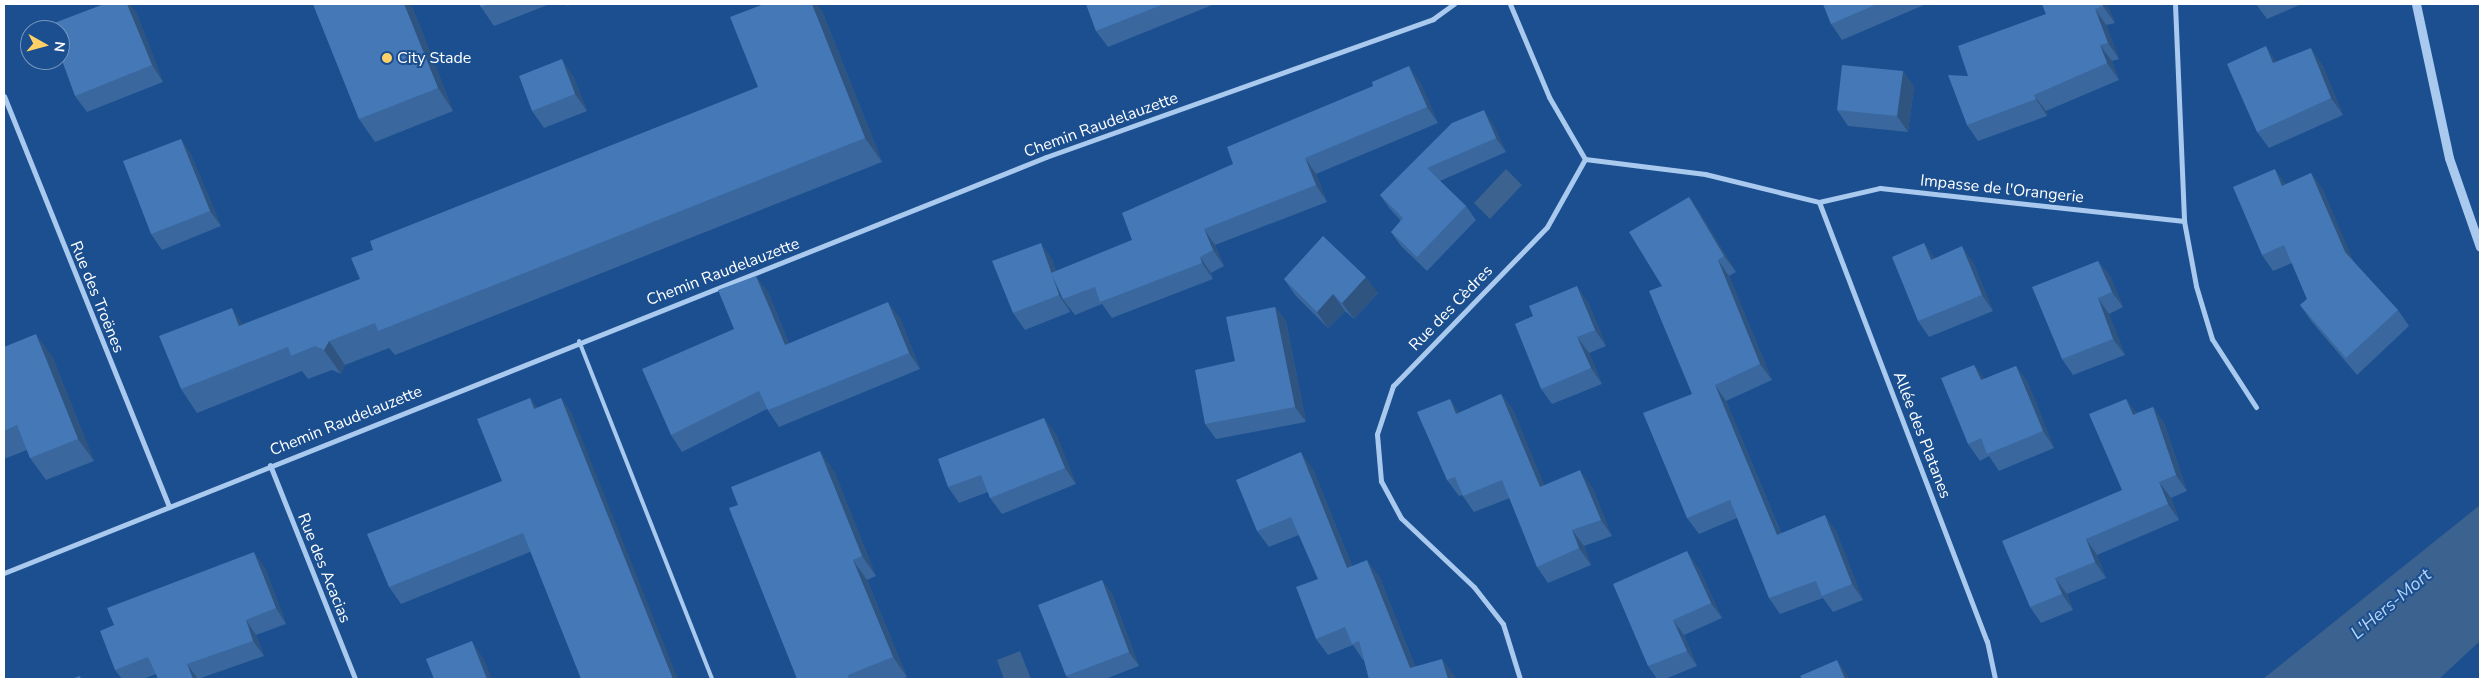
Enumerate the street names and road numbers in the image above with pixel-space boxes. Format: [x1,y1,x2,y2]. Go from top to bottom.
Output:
street label: Chemin Raudelauzette [1021,88,1181,162]
street label: Impasse de l'Orangerie [1919,171,2085,207]
street label: Chemin Raudelauzette [644,234,802,310]
street label: Rue des Troënes [66,238,128,356]
street label: Rue des Cèdres [1405,261,1497,355]
street label: Allée des Platanes [1889,369,1955,501]
street label: Chemin Raudelauzette [267,382,425,460]
street label: Rue des Acacias [293,510,355,626]

